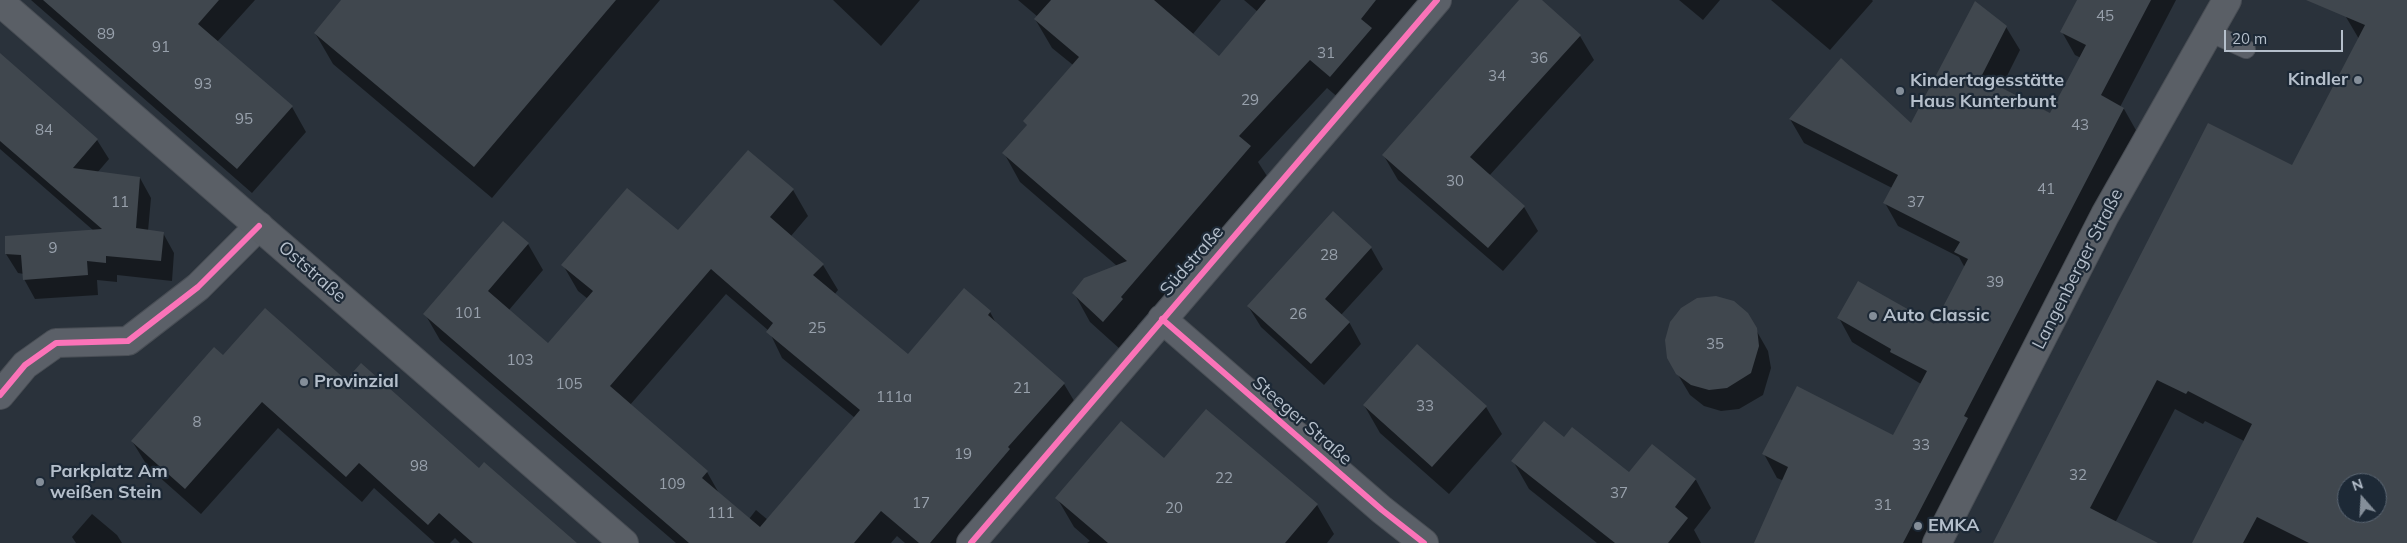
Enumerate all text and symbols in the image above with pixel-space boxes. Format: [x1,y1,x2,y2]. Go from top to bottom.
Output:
house number: 45 [2096,7,2114,25]
scale bar [2227,20,2346,52]
house number: 89 [97,25,115,43]
text: 20 m [2232,29,2267,48]
house number: 91 [152,38,170,56]
house number: 31 [1317,44,1335,62]
house number: 36 [1530,49,1548,67]
house number: 34 [1488,67,1506,85]
place label: Kindler [2288,69,2348,91]
place label: Kindertagesstätte Haus Kunterbunt [1910,70,2064,112]
marker: Kindler [2352,74,2364,86]
house number: 93 [194,75,212,93]
marker: Kindertagesstätte Haus Kunterbunt [1894,85,1906,97]
house number: 29 [1241,91,1259,109]
house number: 95 [235,110,253,128]
house number: 43 [2071,116,2089,134]
house number: 84 [35,121,53,139]
house number: 30 [1446,172,1464,190]
house number: 41 [2037,180,2055,198]
street label: Langenberger Straße [2028,185,2128,353]
house number: 11 [111,193,129,211]
house number: 37 [1907,193,1925,211]
street label: Südstraße [1156,221,1228,301]
street label: Oststraße [274,237,350,307]
house number: 9 [49,239,57,257]
house number: 28 [1320,246,1338,264]
house number: 39 [1986,273,2004,291]
house number: 101 [455,304,481,322]
house number: 26 [1289,305,1307,323]
place label: Auto Classic [1883,305,1990,327]
marker: Auto Classic [1867,310,1879,322]
house number: 25 [808,319,826,337]
house number: 35 [1706,335,1724,353]
house number: 103 [507,351,533,369]
place label: Provinzial [314,371,399,393]
street label: Steeger Straße [1248,372,1356,470]
house number: 105 [556,375,582,393]
marker: Provinzial [298,376,310,388]
house number: 21 [1013,379,1031,397]
house number: 111a [876,388,912,406]
house number: 33 [1416,397,1434,415]
house number: 8 [193,413,201,431]
house number: 33 [1912,436,1930,454]
house number: 19 [954,445,972,463]
house number: 98 [410,457,428,475]
place label: Parkplatz Am weißen Stein [50,461,168,504]
house number: 32 [2069,466,2087,484]
house number: 22 [1215,469,1233,487]
north arrow [2337,473,2387,523]
house number: 109 [659,475,685,493]
text: N [2350,475,2365,495]
marker: Parkplatz Am weißen Stein [34,476,46,488]
house number: 37 [1610,484,1628,502]
house number: 17 [912,494,930,512]
house number: 31 [1874,496,1892,514]
house number: 20 [1165,499,1183,517]
house number: 111 [708,504,734,522]
place label: EMKA [1928,515,1979,537]
marker: EMKA [1912,520,1924,532]

